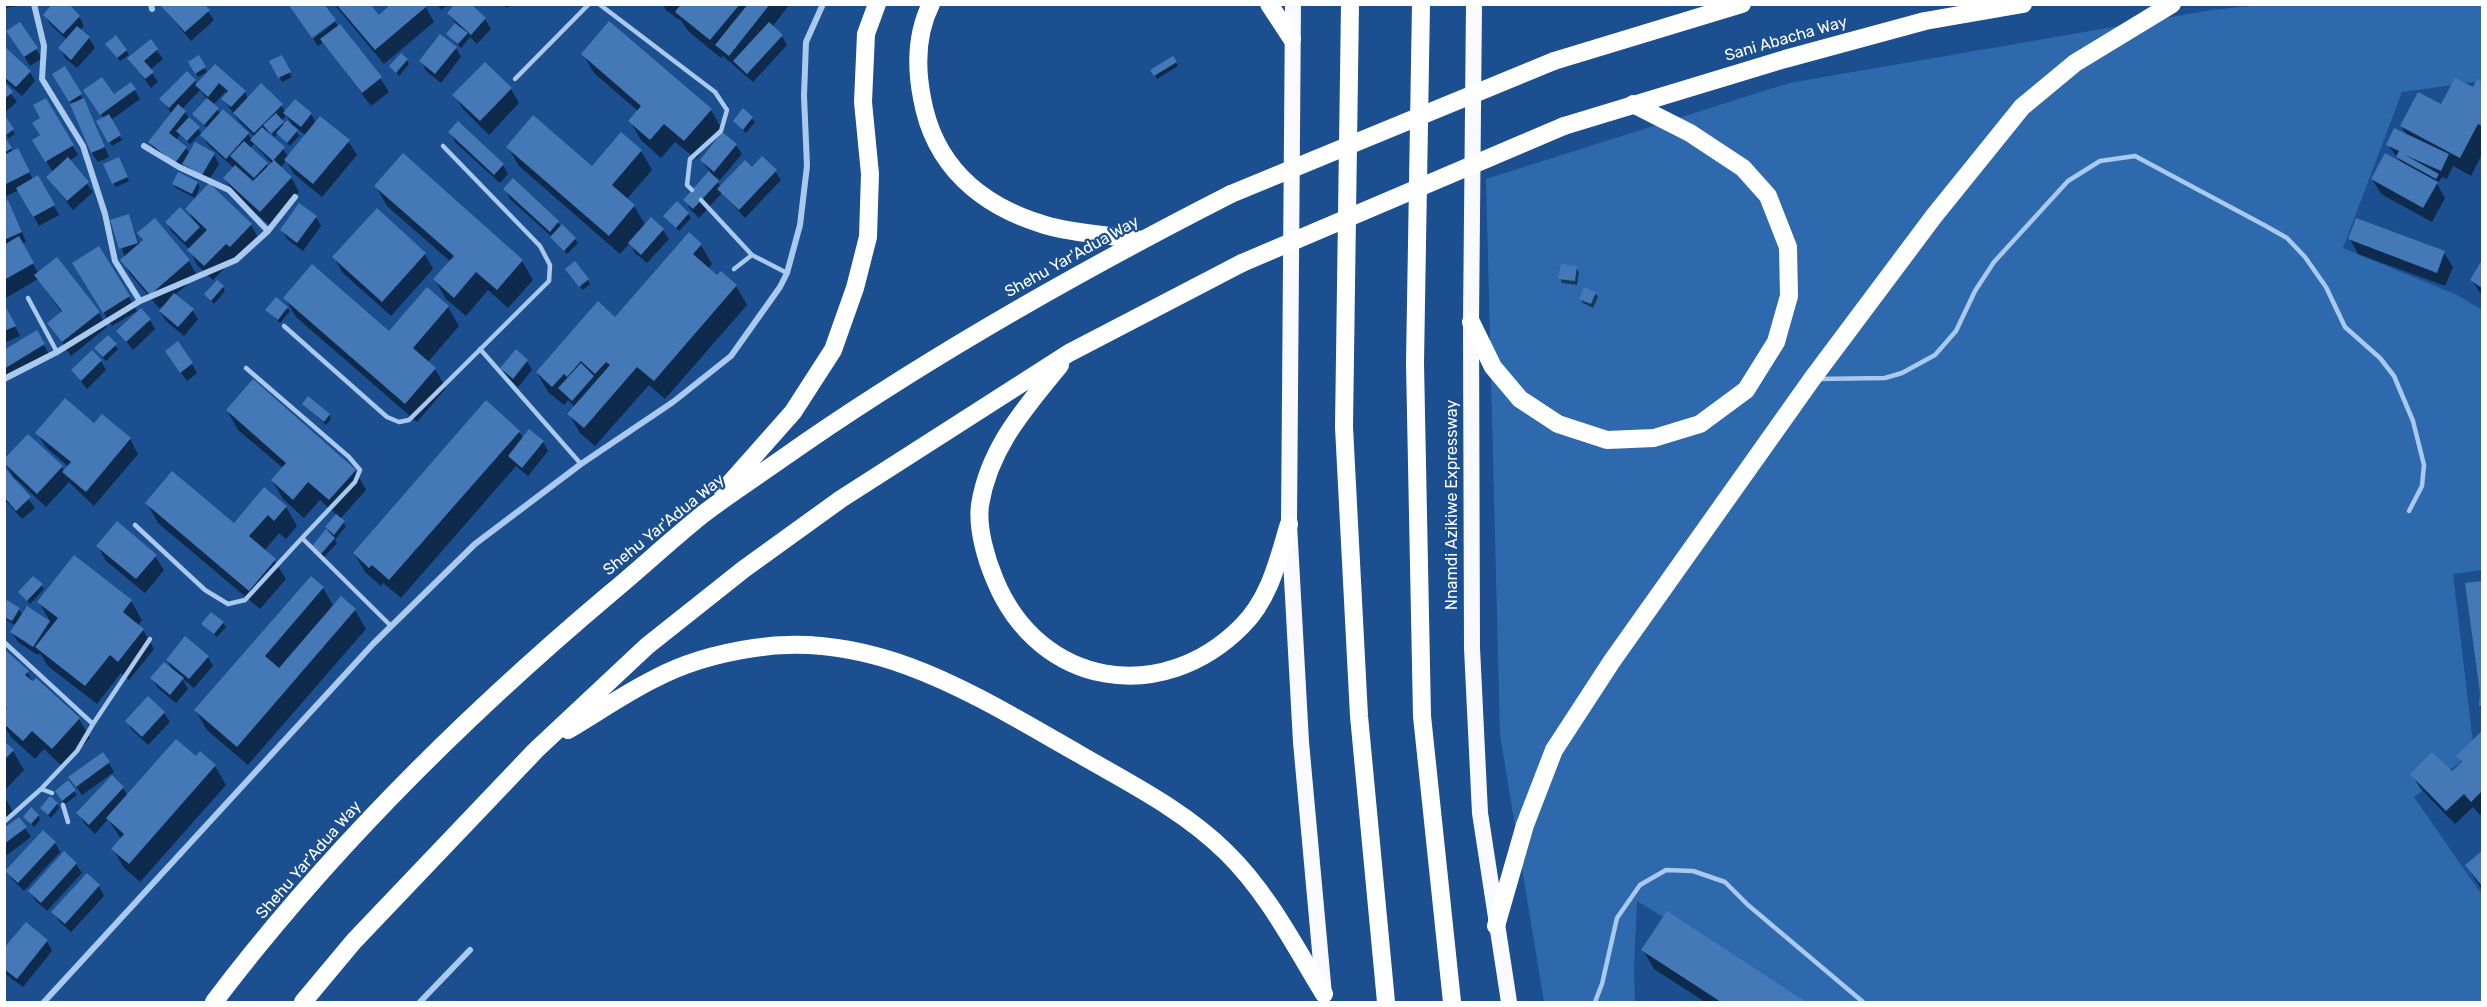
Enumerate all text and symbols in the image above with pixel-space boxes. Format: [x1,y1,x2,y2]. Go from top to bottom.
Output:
street label: Sani Abacha Way [1722,12,1850,66]
street label: Shehu Yar'Adua Way [1002,212,1142,302]
street label: Nnamdi Azikiwe Expressway [1442,400,1462,610]
street label: Shehu Yar'Adua Way [599,470,729,580]
street label: Shehu Yar'Adua Way [252,797,366,923]

